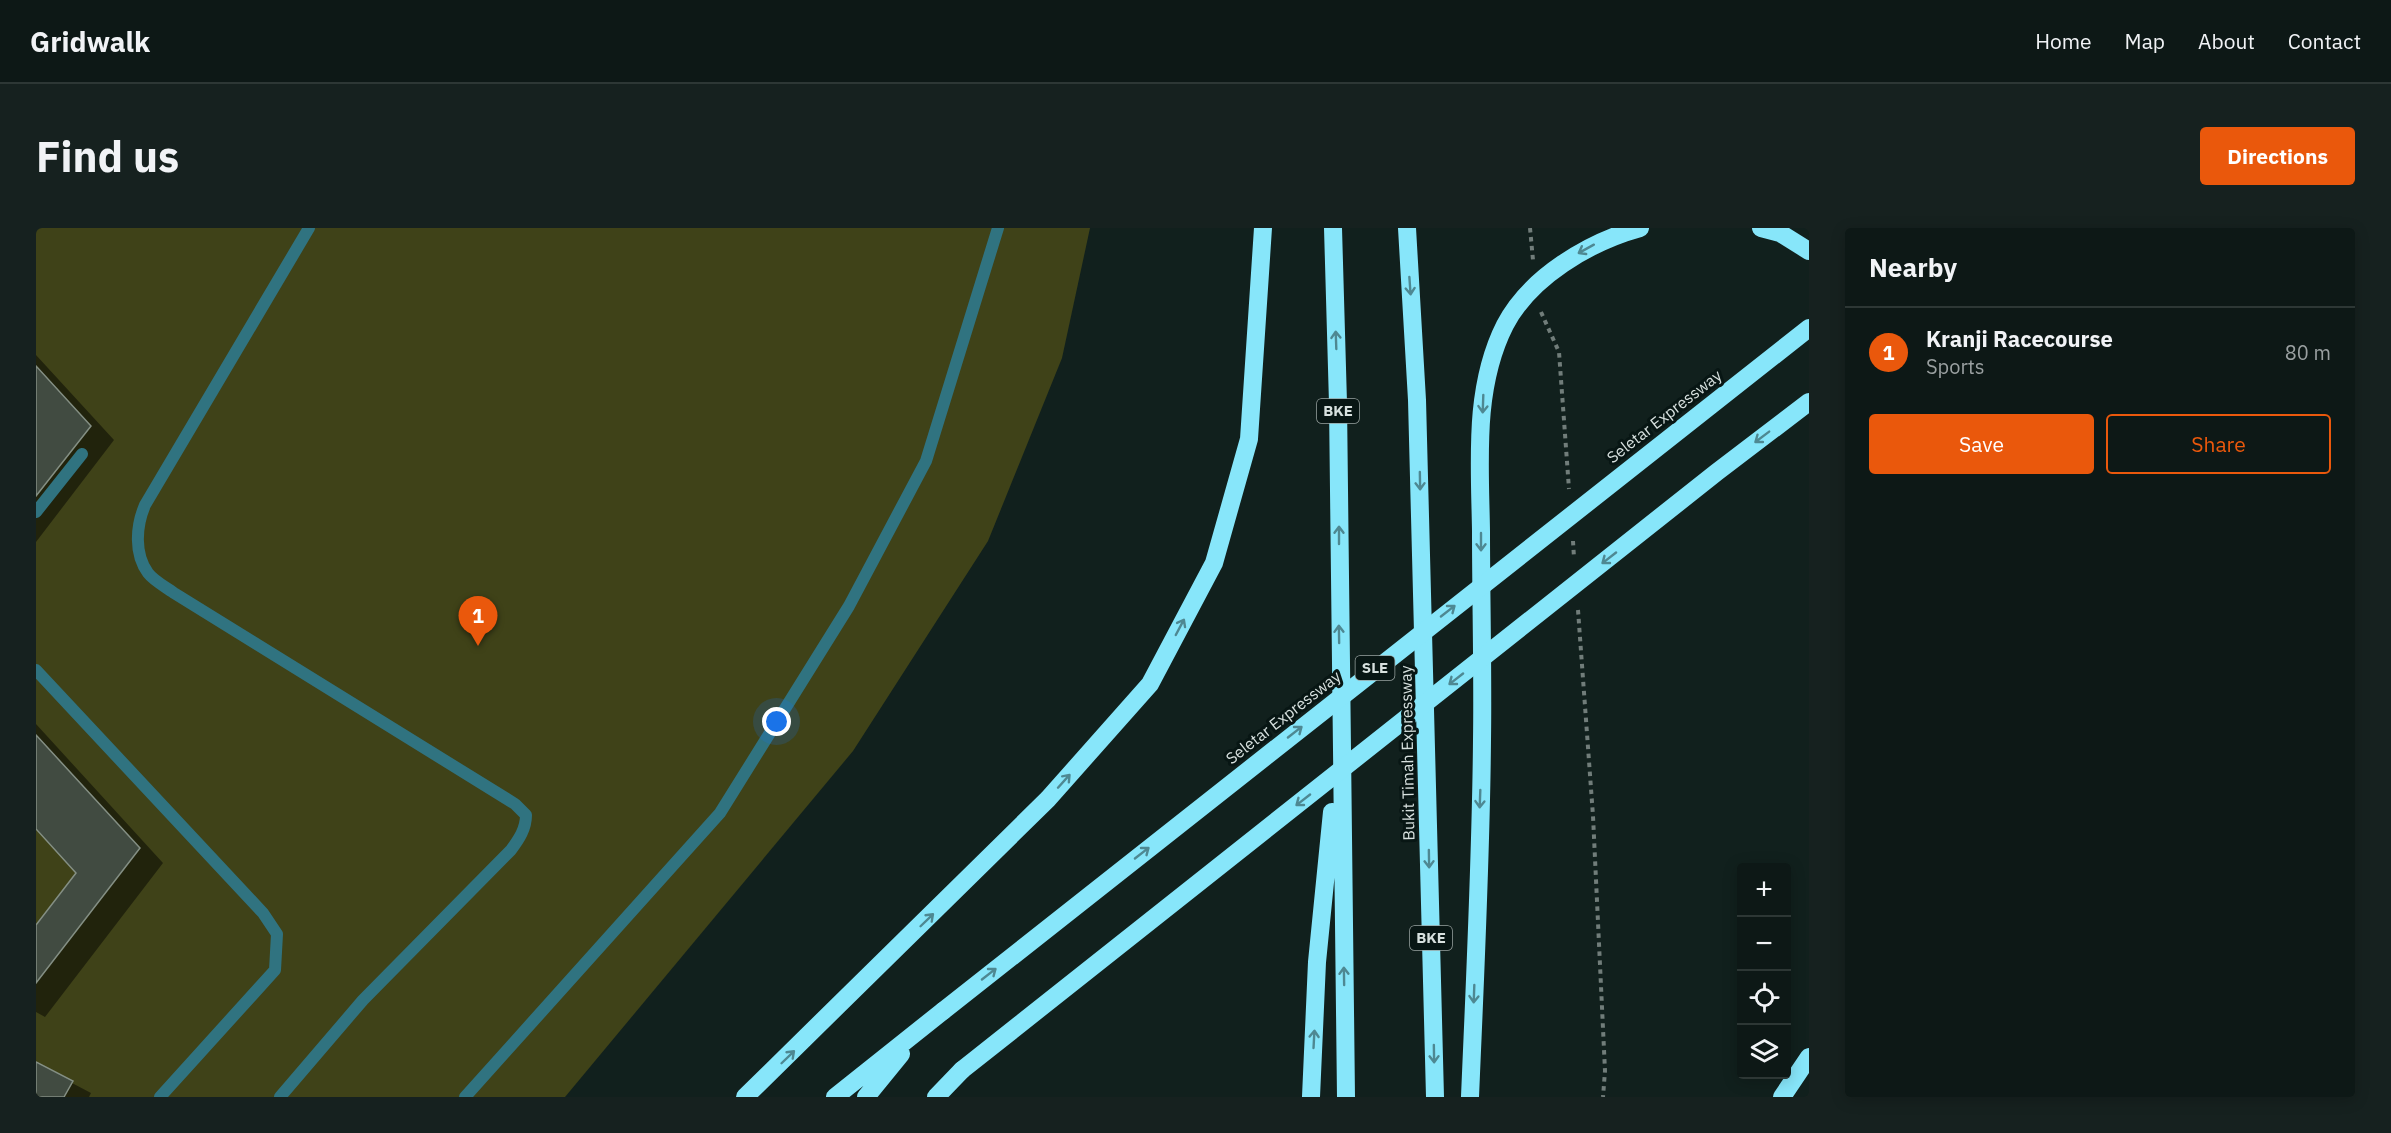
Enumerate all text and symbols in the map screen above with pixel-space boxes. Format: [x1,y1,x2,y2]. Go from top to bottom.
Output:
text: Gridwalk [30,23,150,60]
text: Home [2035,27,2092,55]
text: Map [2125,27,2165,55]
text: About [2198,27,2255,55]
text: Contact [2288,27,2361,55]
button: Directions [2200,127,2355,185]
text: Find us [36,129,179,184]
one-way arrow [1578,243,1595,255]
text: Nearby [1869,250,1957,284]
one-way arrow [1405,276,1416,296]
text: Kranji Racecourse [1926,324,2113,353]
one-way arrow [1331,330,1342,350]
text: 1 [1883,339,1895,366]
text: 80 m [2285,339,2331,366]
text: Sports [1926,353,1985,380]
street label: Seletar Expressway [1603,365,1725,467]
one-way arrow [1477,394,1488,414]
road number: BKE [1317,399,1359,423]
button: Save [1869,414,2094,474]
button: Share [2106,414,2331,474]
one-way arrow [1755,431,1771,444]
one-way arrow [1414,471,1425,491]
one-way arrow [1333,525,1345,545]
one-way arrow [1475,531,1487,551]
one-way arrow [1601,551,1617,564]
pin: 1 [458,596,498,646]
one-way arrow [1439,605,1455,618]
one-way arrow [1175,618,1187,636]
one-way arrow [1334,625,1345,645]
road number: SLE [1356,656,1394,680]
street label: Bukit Timah Expressway [1395,665,1419,841]
street label: Seletar Expressway [1222,666,1344,768]
one-way arrow [1448,672,1464,685]
your location [762,707,791,736]
one-way arrow [1286,726,1302,739]
one-way arrow [1057,774,1071,789]
one-way arrow [1475,789,1486,809]
one-way arrow [1295,793,1311,806]
one-way arrow [1134,847,1150,860]
one-way arrow [1423,849,1435,869]
map controls [1737,863,1791,1079]
button: + [1737,863,1791,917]
one-way arrow [919,913,934,927]
button: − [1737,917,1791,971]
road number: BKE [1410,926,1452,950]
one-way arrow [1338,966,1350,986]
one-way arrow [981,968,997,981]
button: locate [1737,971,1791,1025]
one-way arrow [1468,984,1480,1004]
button: layers [1737,1025,1791,1079]
one-way arrow [1308,1029,1319,1049]
one-way arrow [1428,1044,1439,1064]
one-way arrow [780,1049,795,1064]

